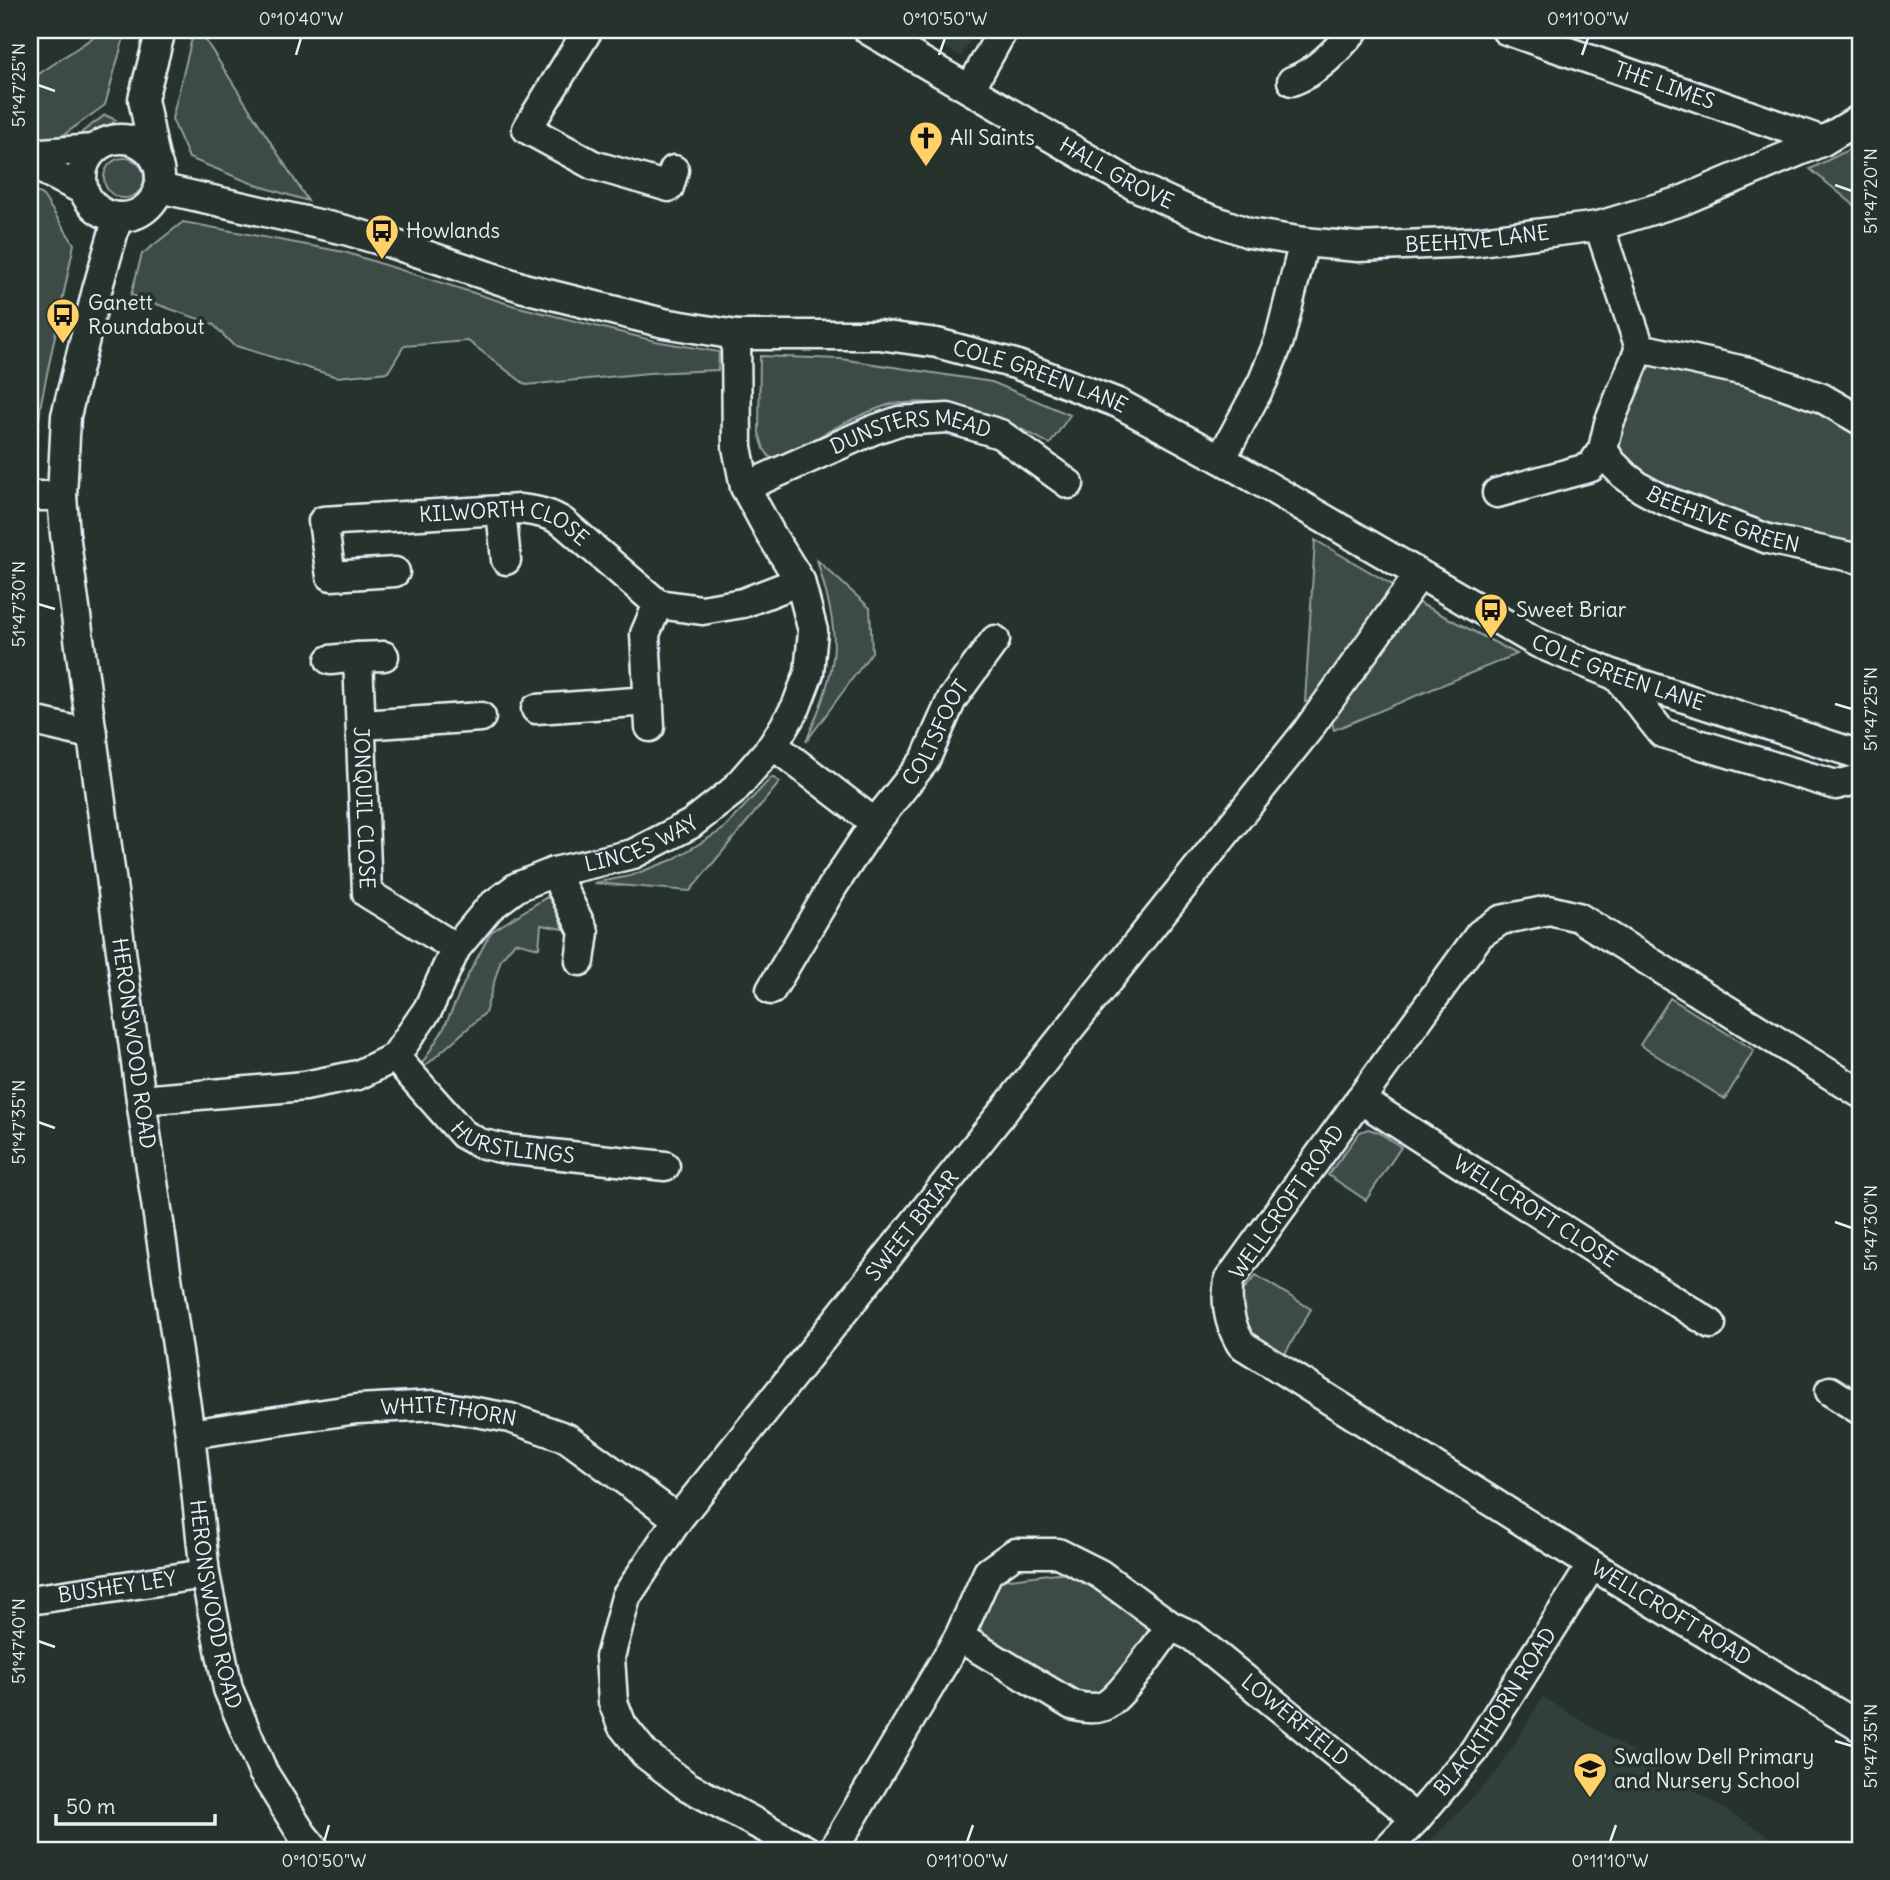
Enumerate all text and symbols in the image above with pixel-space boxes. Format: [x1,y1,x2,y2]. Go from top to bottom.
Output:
text: 0°10'40"W [259,7,343,30]
text: 0°10'50"W [903,7,987,30]
text: 0°11'00"W [1547,7,1629,30]
text: 51°47'25"N [7,43,30,127]
street label: THE LIMES [1611,55,1719,115]
church icon: All Saints [907,119,945,168]
place label: All Saints [950,124,1035,151]
street label: HALL GROVE [1055,131,1178,215]
text: 51°47'20"N [1859,148,1882,234]
bus stop icon: Howlands [363,212,401,261]
place label: Howlands [406,217,500,244]
street label: BEEHIVE LANE [1404,218,1551,258]
place label: Ganett Roundabout [88,289,205,340]
bus stop icon: Ganett Roundabout [44,296,82,345]
street label: COLE GREEN LANE [950,334,1132,419]
street label: DUNSTERS MEAD [826,404,995,460]
street label: BEEHIVE GREEN [1642,480,1802,558]
street label: KILWORTH CLOSE [418,495,595,551]
text: 51°47'30"N [7,561,30,647]
bus stop icon: Sweet Briar [1472,591,1510,640]
place label: Sweet Briar [1516,596,1627,623]
street label: COLE GREEN LANE [1528,628,1708,717]
text: 51°47'25"N [1859,667,1882,751]
street label: COLTSFOOT [896,674,974,791]
street label: JONQUIL CLOSE [348,726,381,889]
street label: LINCES WAY [582,809,704,878]
street label: HERONSWOOD ROAD [106,936,162,1151]
text: 51°47'35"N [7,1080,30,1164]
street label: HURSTLINGS [445,1115,576,1169]
street label: WELLCROFT ROAD [1223,1119,1350,1284]
street label: WELLCROFT CLOSE [1448,1148,1622,1273]
street label: SWEET BRIAR [859,1164,964,1286]
text: 51°47'30"N [1859,1185,1882,1271]
street label: WHITETHORN [380,1391,519,1432]
street label: HERONSWOOD ROAD [184,1498,249,1713]
street label: WELLCROFT ROAD [1586,1554,1757,1671]
street label: BUSHEY LEY [56,1564,178,1609]
text: 51°47'40"N [7,1598,30,1684]
street label: BLACKTHORN ROAD [1428,1622,1562,1801]
street label: LOWERFIELD [1236,1668,1355,1772]
text: 51°47'35"N [1859,1704,1882,1788]
place label: Swallow Dell Primary and Nursery School [1614,1743,1814,1794]
school or university icon: Swallow Dell Primary and Nursery School [1571,1750,1609,1799]
scale bar [56,1782,215,1826]
text: 50 m [66,1793,115,1820]
text: 0°10'50"W [282,1849,366,1872]
text: 0°11'00"W [926,1849,1008,1872]
text: 0°11'10"W [1571,1849,1649,1872]

